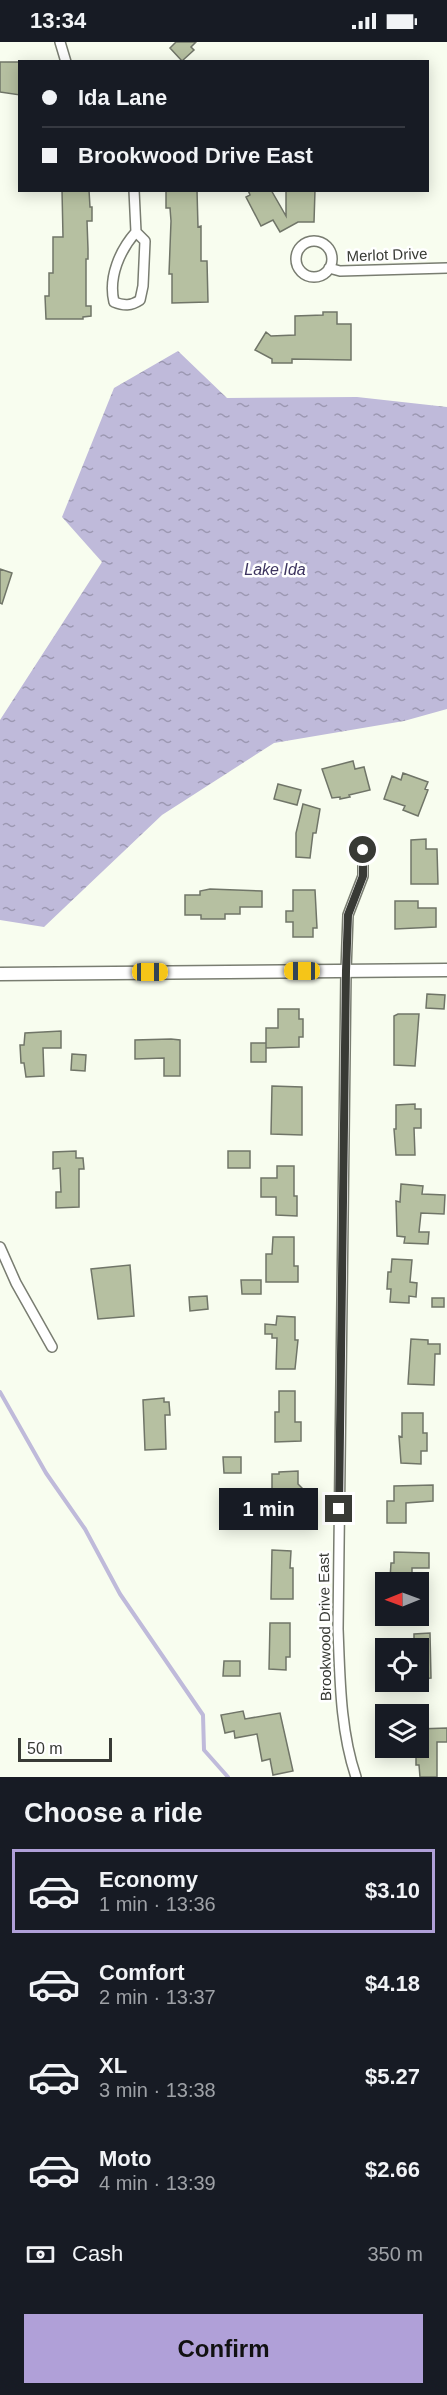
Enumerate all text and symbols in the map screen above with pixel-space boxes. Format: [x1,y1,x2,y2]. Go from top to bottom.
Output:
text: 13:34 [30,8,86,33]
text: Ida Lane [78,85,167,110]
text: Brookwood Drive East [78,143,313,168]
street label: Merlot Drive [346,245,428,264]
water label: Lake Ida [244,561,306,578]
route start [349,836,376,863]
car [284,962,320,980]
car [132,963,168,981]
callout: 1 min [219,1488,318,1530]
route end [325,1495,352,1522]
text: 1 min [242,1498,295,1520]
street label: Brookwood Drive East [315,1552,334,1701]
north arrow [375,1572,429,1626]
map controls [375,1572,429,1758]
button: locate [375,1638,429,1692]
button: layers [375,1704,429,1758]
scale bar [18,1735,112,1762]
text: 50 m [27,1740,63,1757]
text: Choose a ride [24,1798,203,1828]
icon: car [27,1864,81,1918]
text: Economy [99,1867,198,1892]
text: $3.10 [365,1878,420,1903]
text: 1 min · 13:36 [99,1893,216,1915]
icon: car [27,1957,81,2011]
text: Comfort [99,1960,185,1985]
text: $4.18 [365,1971,420,1996]
text: 2 min · 13:37 [99,1986,216,2008]
icon: car [27,2050,81,2104]
text: XL [99,2053,127,2078]
text: $5.27 [365,2064,420,2089]
text: 3 min · 13:38 [99,2079,216,2101]
icon: car [27,2143,81,2197]
text: Moto [99,2146,152,2171]
text: $2.66 [365,2157,420,2182]
text: 4 min · 13:39 [99,2172,216,2194]
icon: cash [24,2238,57,2271]
text: Cash [72,2241,123,2266]
text: 350 m [367,2243,423,2265]
button: Confirm [24,2314,423,2383]

